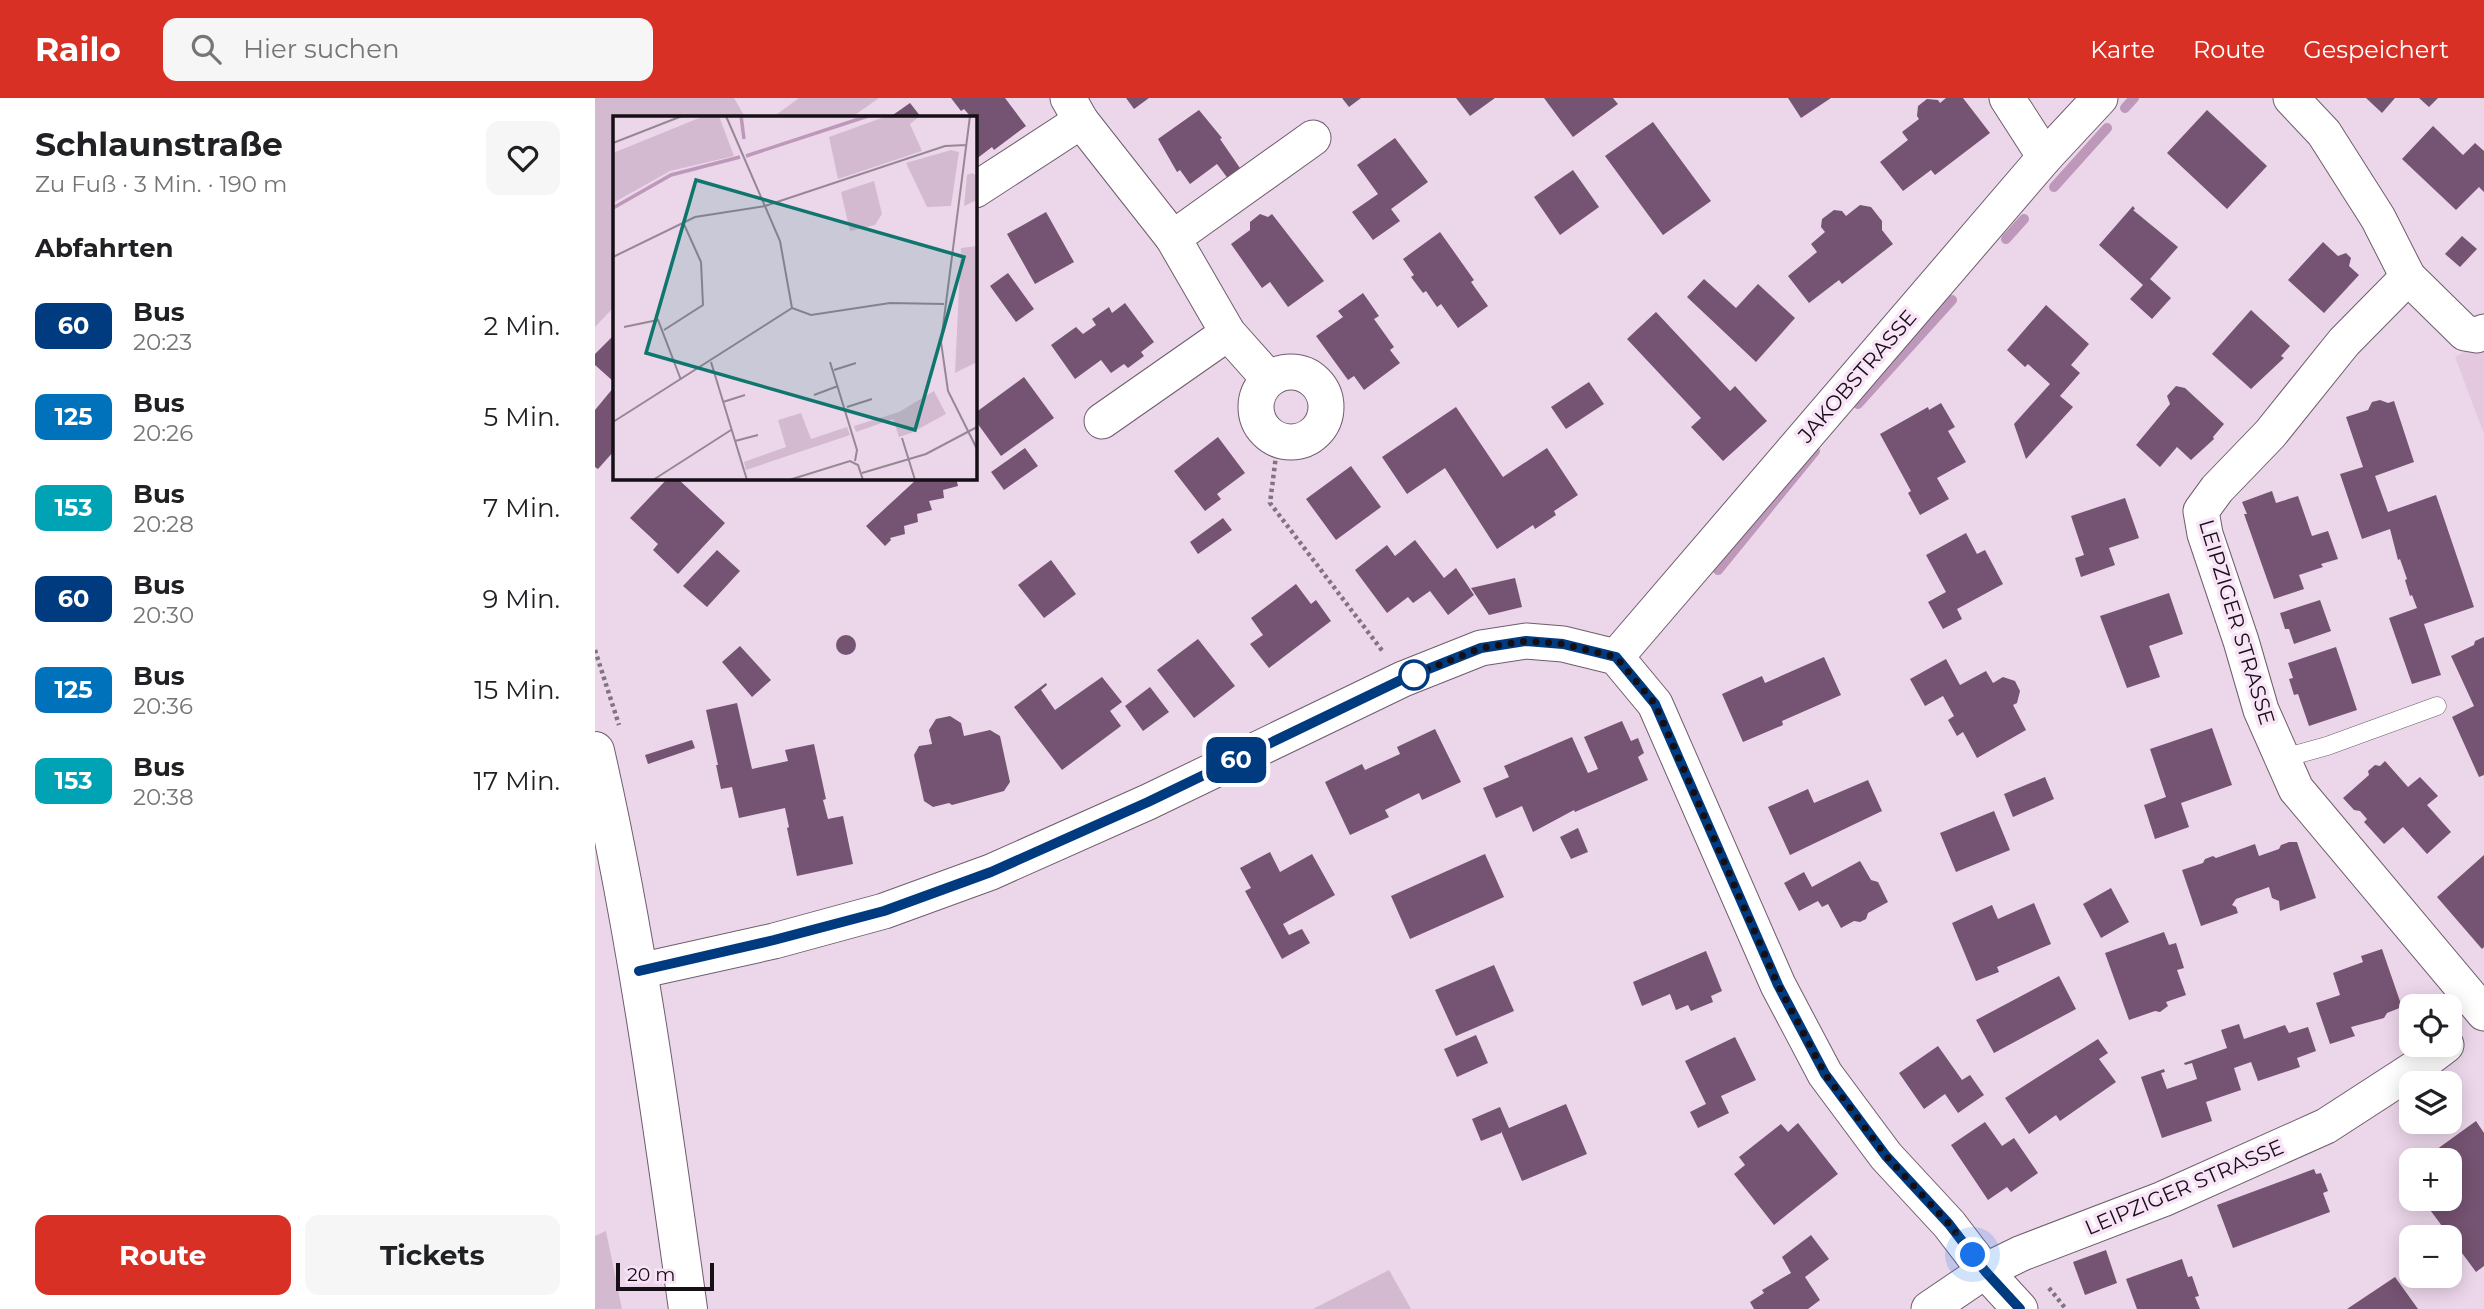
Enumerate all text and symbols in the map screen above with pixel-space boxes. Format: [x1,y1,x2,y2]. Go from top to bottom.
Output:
search box [163,18,653,81]
text: Railo [35,29,121,69]
icon: search [187,30,225,68]
text: Hier suchen [243,33,399,65]
text: Karte [2090,35,2155,64]
text: Route [2193,35,2265,64]
text: Gespeichert [2303,35,2449,64]
inset map [613,116,977,480]
button: heart [486,121,560,195]
text: Schlaunstraße [35,124,283,164]
text: Zu Fuß · 3 Min. · 190 m [35,170,287,198]
text: Abfahrten [35,232,174,264]
text: Bus [133,296,185,328]
street label: JAKOBSTRASSE [1792,305,1921,448]
text: 2 Min. [484,310,560,342]
text: 60 [58,311,89,340]
text: 20:23 [133,328,192,356]
text: Bus [133,387,185,419]
text: 5 Min. [484,401,560,433]
text: 125 [55,402,92,431]
text: 20:26 [133,419,193,447]
text: Bus [133,478,185,510]
text: 7 Min. [483,492,560,524]
text: 153 [55,493,92,522]
text: 20:28 [133,510,194,538]
street label: LEIPZIGER STRASSE [2194,516,2280,728]
text: Bus [133,569,185,601]
text: 9 Min. [482,583,560,615]
text: 60 [58,584,89,613]
text: 20:30 [133,601,194,629]
text: Bus [133,660,185,692]
unlabelled marker [1399,660,1429,690]
text: 15 Min. [474,674,560,706]
text: 125 [55,675,92,704]
text: 20:36 [133,692,193,720]
line badge: 60 [1205,737,1267,783]
text: 60 [1220,745,1252,774]
text: Bus [133,751,185,783]
text: 17 Min. [474,765,560,797]
text: 153 [55,766,92,795]
text: 20:38 [133,783,194,811]
map controls [2399,994,2462,1288]
button: locate [2399,994,2462,1057]
button: layers [2399,1071,2462,1134]
street label: LEIPZIGER STRASSE [2081,1134,2287,1240]
button: + [2399,1148,2462,1211]
button: Route [35,1215,291,1295]
button: Tickets [305,1215,560,1295]
button: − [2399,1225,2462,1288]
your location [1955,1237,1990,1272]
scale bar [616,1260,714,1292]
text: 20 m [627,1263,675,1286]

